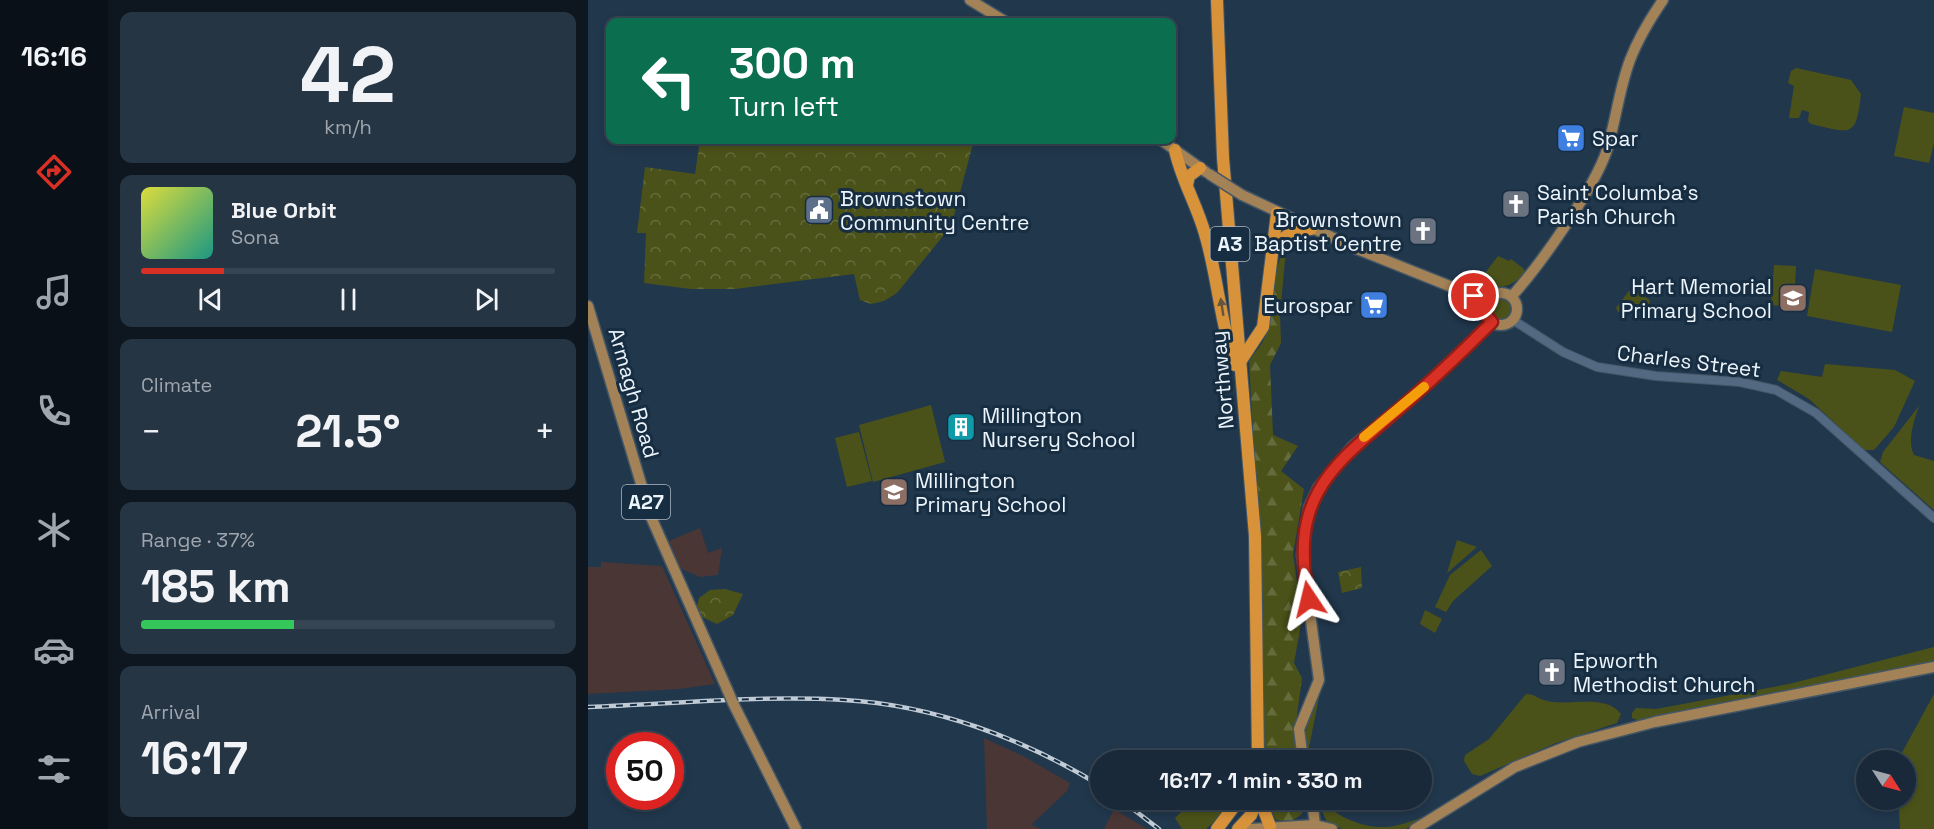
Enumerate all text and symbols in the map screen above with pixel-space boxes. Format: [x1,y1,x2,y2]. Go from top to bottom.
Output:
text: 42 [300,25,396,125]
text: 300 m [729,37,856,90]
text: 16:16 [21,39,87,74]
icon: left [630,42,708,120]
text: Turn left [729,89,839,124]
text: km/h [324,114,372,140]
supermarket icon: Spar [1555,122,1587,154]
place label: Spar [1592,125,1638,152]
icon: directions [33,151,75,193]
place label: Saint Columba's Parish Church [1537,179,1699,230]
place label: Brownstown Community Centre [840,185,1029,236]
church icon: Saint Columba's Parish Church [1500,188,1532,220]
public building icon: Brownstown Community Centre [803,194,835,226]
text: Blue Orbit [231,196,337,224]
place label: Brownstown Baptist Centre [1254,206,1402,257]
church icon: Brownstown Baptist Centre [1407,215,1439,247]
text: Sona [231,224,279,250]
road number: A3 [1210,227,1250,261]
pin [1448,270,1499,321]
icon: music [33,271,75,313]
place label: Hart Memorial Primary School [1621,273,1772,324]
icon: arrive [1457,279,1490,312]
school or university icon: Hart Memorial Primary School [1777,282,1809,314]
icon: previous [194,283,227,316]
icon: pause [332,283,365,316]
icon: next [470,283,503,316]
supermarket icon: Eurospar [1358,289,1390,321]
place label: Eurospar [1263,292,1353,319]
one-way arrow [1217,297,1226,316]
street label: Armagh Road [603,325,665,461]
street label: Northway [1204,330,1240,430]
street label: Charles Street [1616,339,1762,383]
text: Climate [141,372,212,398]
icon: phone [33,390,75,432]
place label: Millington Nursery School [982,402,1136,453]
text: 21.5° [295,403,401,460]
text: − [141,411,161,453]
text: + [535,411,555,453]
building icon: Millington Nursery School [945,411,977,443]
place label: Millington Primary School [915,467,1066,518]
school or university icon: Millington Primary School [878,476,910,508]
road number: A27 [622,485,670,519]
icon: climate [33,509,75,551]
text: Range · 37% [141,527,255,553]
text: 185 km [141,558,291,615]
position arrow [1277,567,1341,631]
icon: car [33,629,75,671]
place label: Epworth Methodist Church [1573,647,1755,698]
church icon: Epworth Methodist Church [1536,656,1568,688]
text: Arrival [141,699,200,725]
text: 16:17 [141,730,248,787]
speed limit sign: 50 [606,732,684,810]
icon: filters [33,748,75,790]
north arrow [1856,750,1916,810]
map controls [1856,750,1916,810]
text: 16:17 · 1 min · 330 m [1159,766,1363,794]

